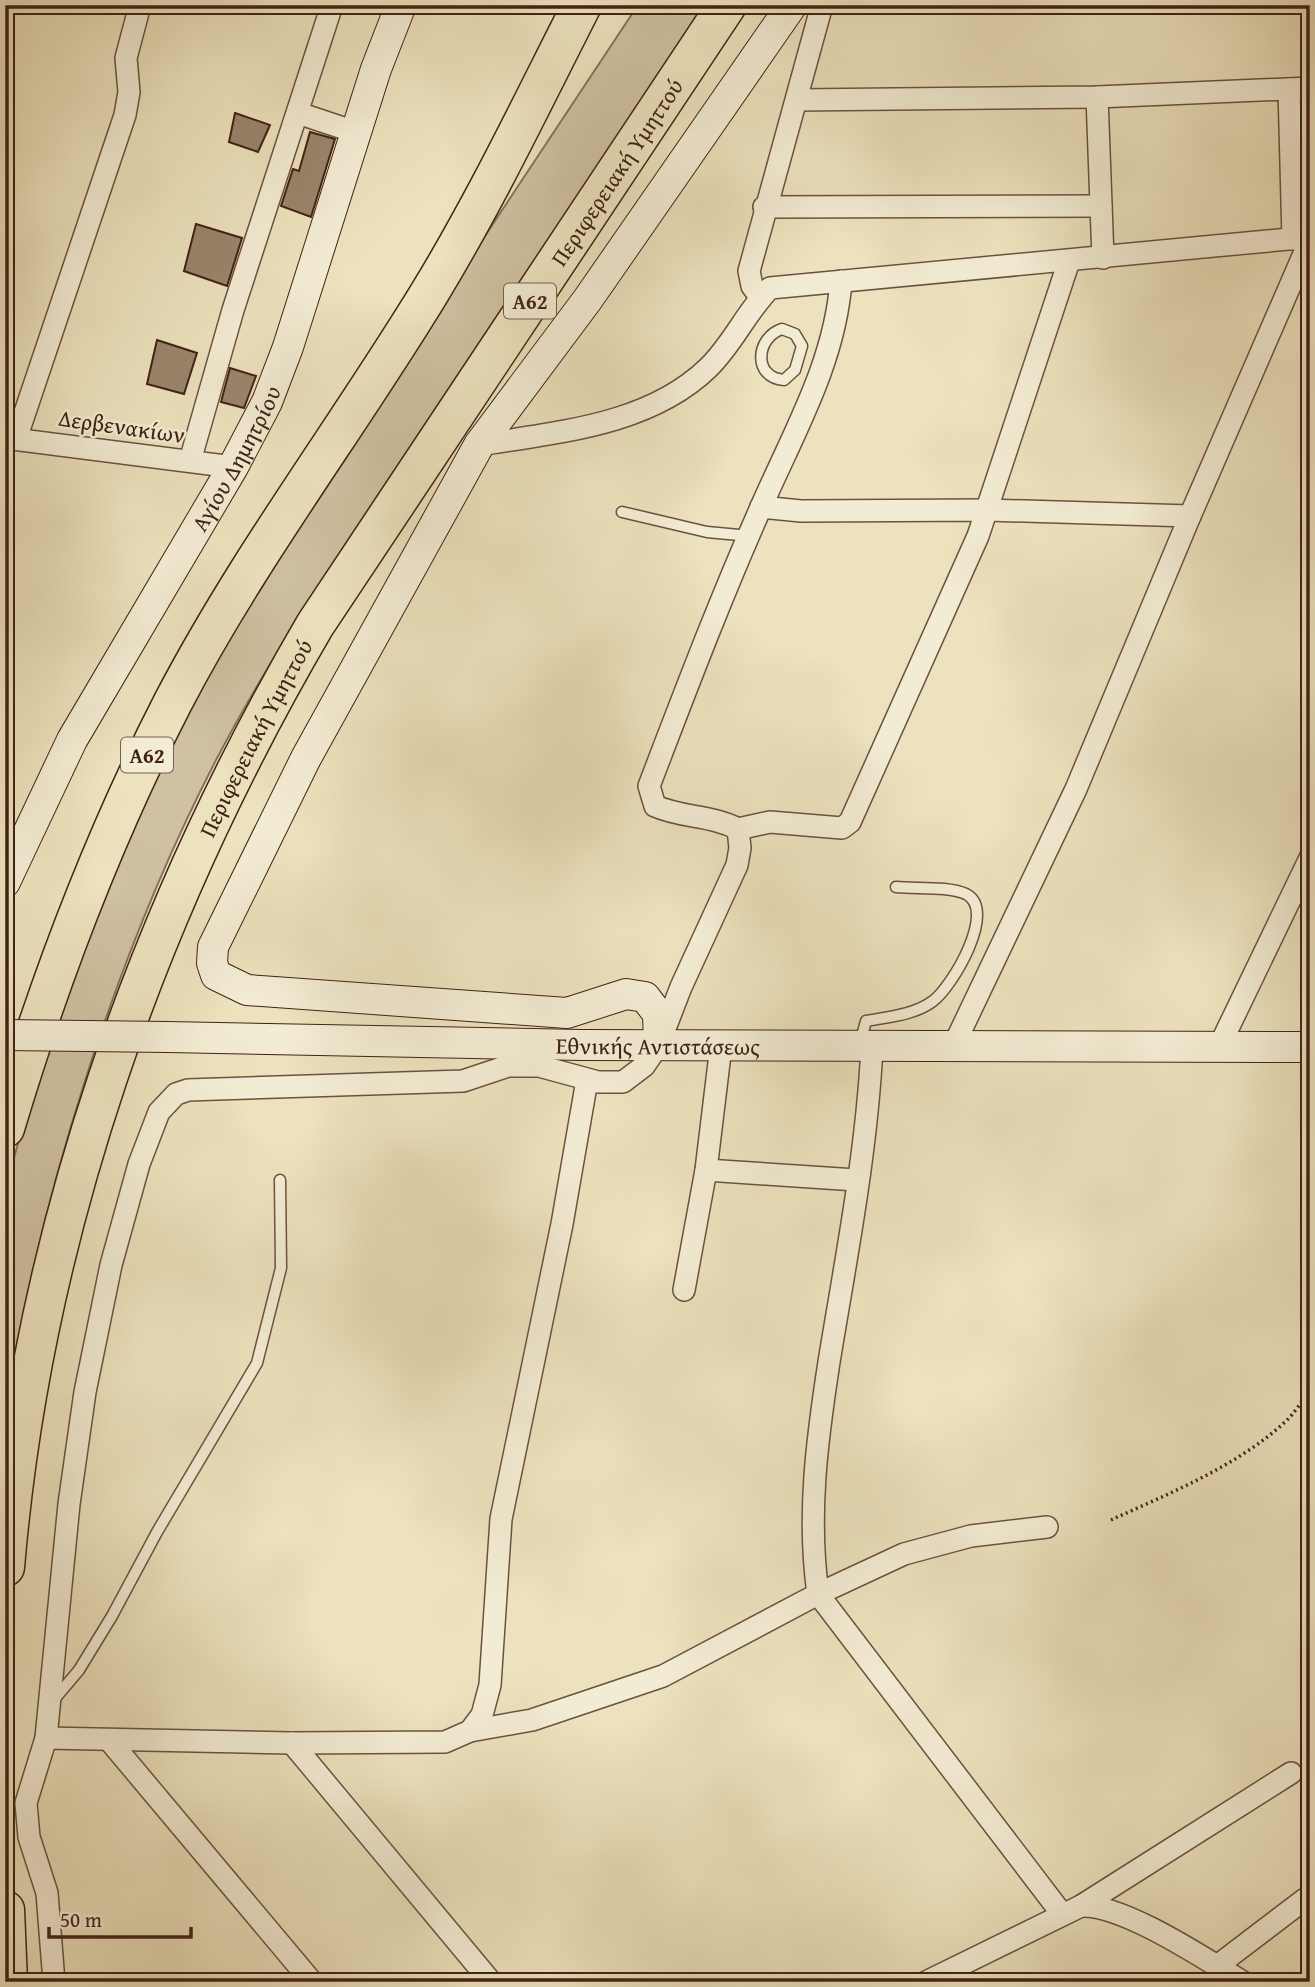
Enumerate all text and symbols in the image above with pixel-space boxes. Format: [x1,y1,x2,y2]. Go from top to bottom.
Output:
street label: Περιφερειακή Υμηττού [542,71,690,272]
road number: Α62 [504,284,556,318]
street label: Αγίου Δημητρίου [182,381,288,537]
street label: Δερβενακίων [57,401,187,451]
street label: Περιφερειακή Υμηττού [190,633,320,842]
road number: Α62 [121,738,173,772]
street label: Εθνικής Αντιστάσεως [556,1028,760,1062]
scale bar [49,1896,191,1940]
text: 50 m [60,1904,102,1935]

